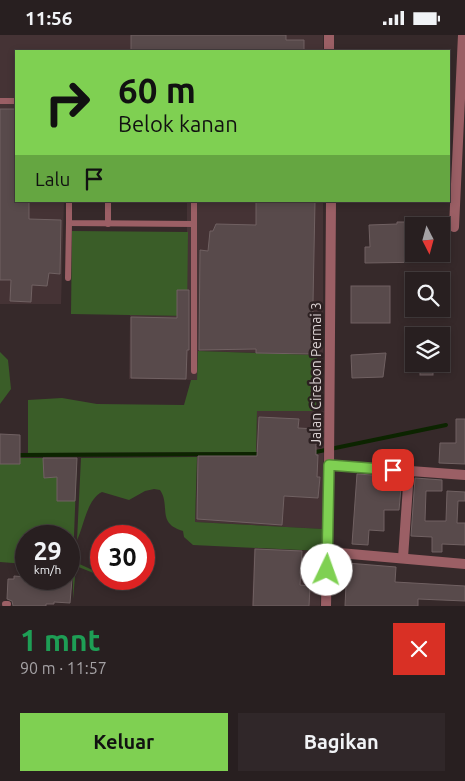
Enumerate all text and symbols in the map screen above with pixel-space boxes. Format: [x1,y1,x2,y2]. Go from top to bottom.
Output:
text: 11:56 [25,7,73,29]
icon: right [35,70,100,135]
text: 60 m [118,70,196,110]
text: Belok kanan [118,111,238,136]
icon: arrive [80,165,108,193]
text: Lalu [35,168,70,190]
north arrow [405,217,450,263]
map controls [405,217,450,372]
button: search [405,272,450,317]
street label: Jalan Cirebon Permai 3 [308,302,324,446]
button: layers [405,327,450,372]
pin [372,449,414,491]
icon: arrive [379,456,407,484]
speed limit sign: 30 [90,525,155,590]
text: 29 [33,537,62,565]
position arrow [300,543,352,595]
text: km/h [34,563,61,576]
text: 1 mnt [20,623,100,657]
button: close [393,623,445,675]
text: 90 m · 11:57 [20,659,107,677]
button: Keluar [20,713,228,771]
button: Bagikan [238,713,445,771]

